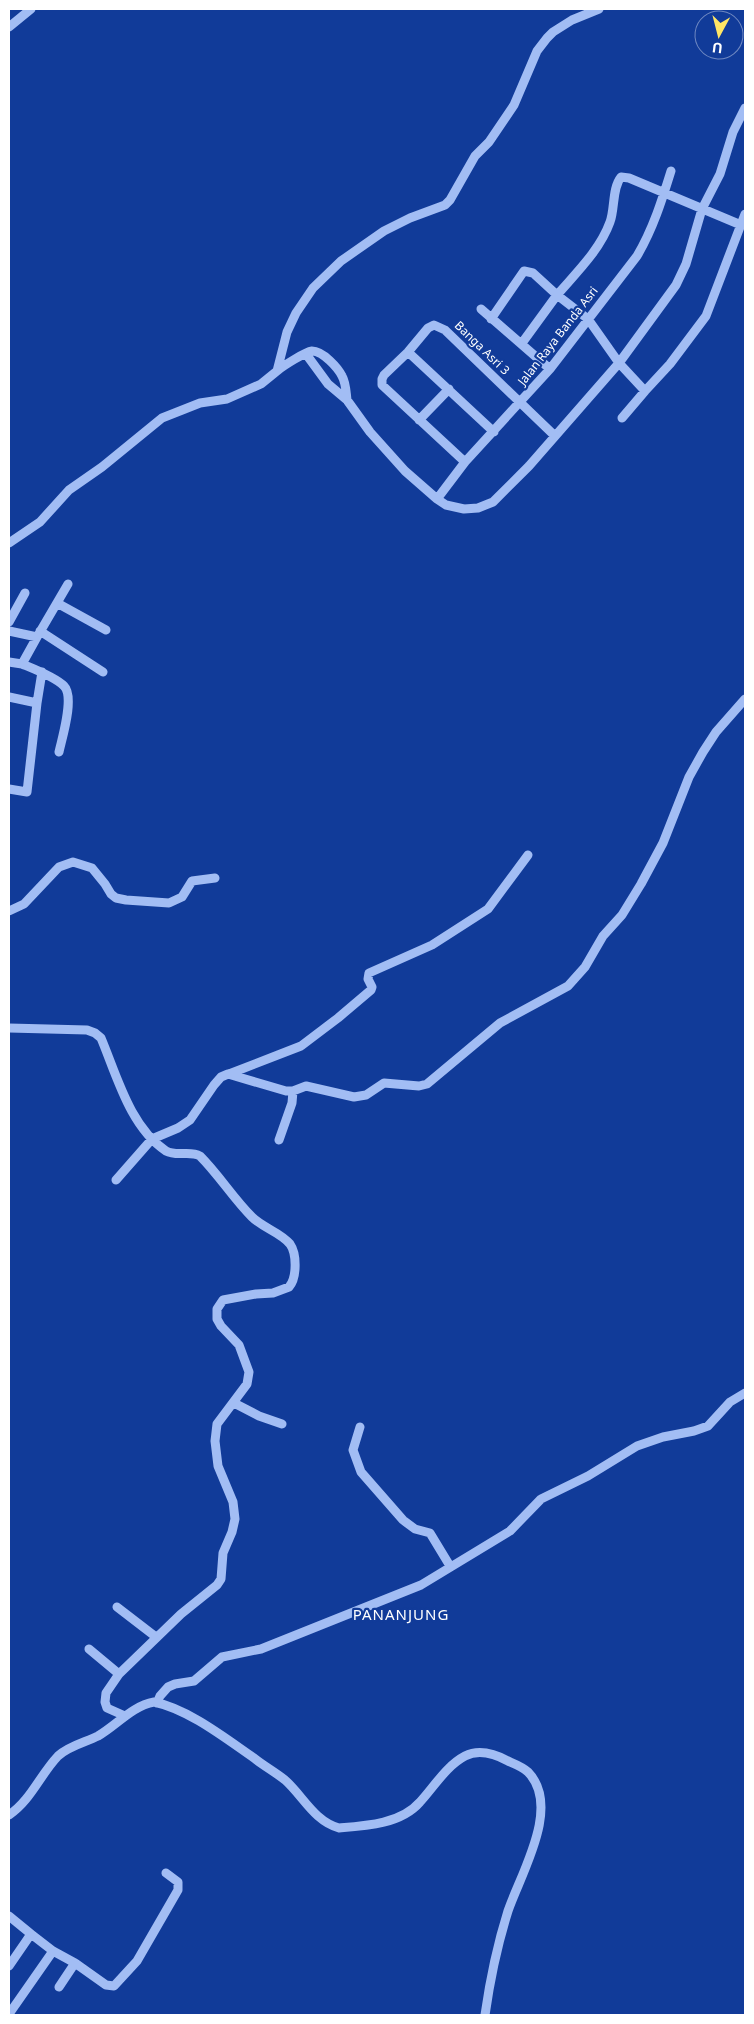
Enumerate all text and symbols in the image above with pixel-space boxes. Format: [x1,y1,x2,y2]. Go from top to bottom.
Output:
north arrow [694,10,744,60]
text: U [711,38,724,58]
street label: Jalan Raya Banda Asri [513,283,602,389]
street label: Banga Asri 3 [451,317,514,378]
district label: PANANJUNG [353,1604,449,1624]

